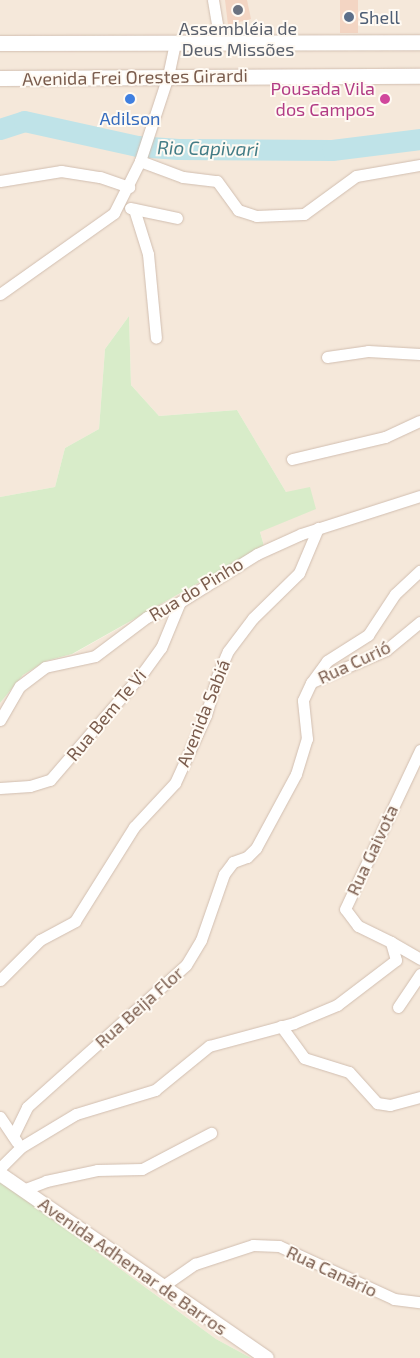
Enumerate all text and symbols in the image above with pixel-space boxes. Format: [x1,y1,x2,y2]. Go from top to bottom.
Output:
marker: Assembléia de Deus Missões [232,4,244,16]
place label: Shell [359,6,400,28]
marker: Shell [343,11,355,23]
place label: Assembléia de Deus Missões [179,18,297,60]
street label: Avenida Frei Orestes Girardi [22,64,248,90]
place label: Pousada Vila dos Campos [270,78,375,120]
marker: Adilson [124,93,136,105]
marker: Pousada Vila dos Campos [379,93,391,105]
place label: Adilson [99,107,161,129]
water label: Rio Capivari [157,136,259,160]
street label: Rua do Pinho [145,552,247,626]
street label: Rua Curió [314,636,394,688]
street label: Avenida Sabiá [172,656,234,770]
street label: Rua Bem Te Vi [61,665,151,765]
street label: Rua Gaivota [342,801,402,899]
street label: Rua Beija Flor [90,962,188,1052]
street label: Avenida Adhemar de Barros [34,1192,232,1340]
street label: Rua Canário [283,1241,381,1301]

